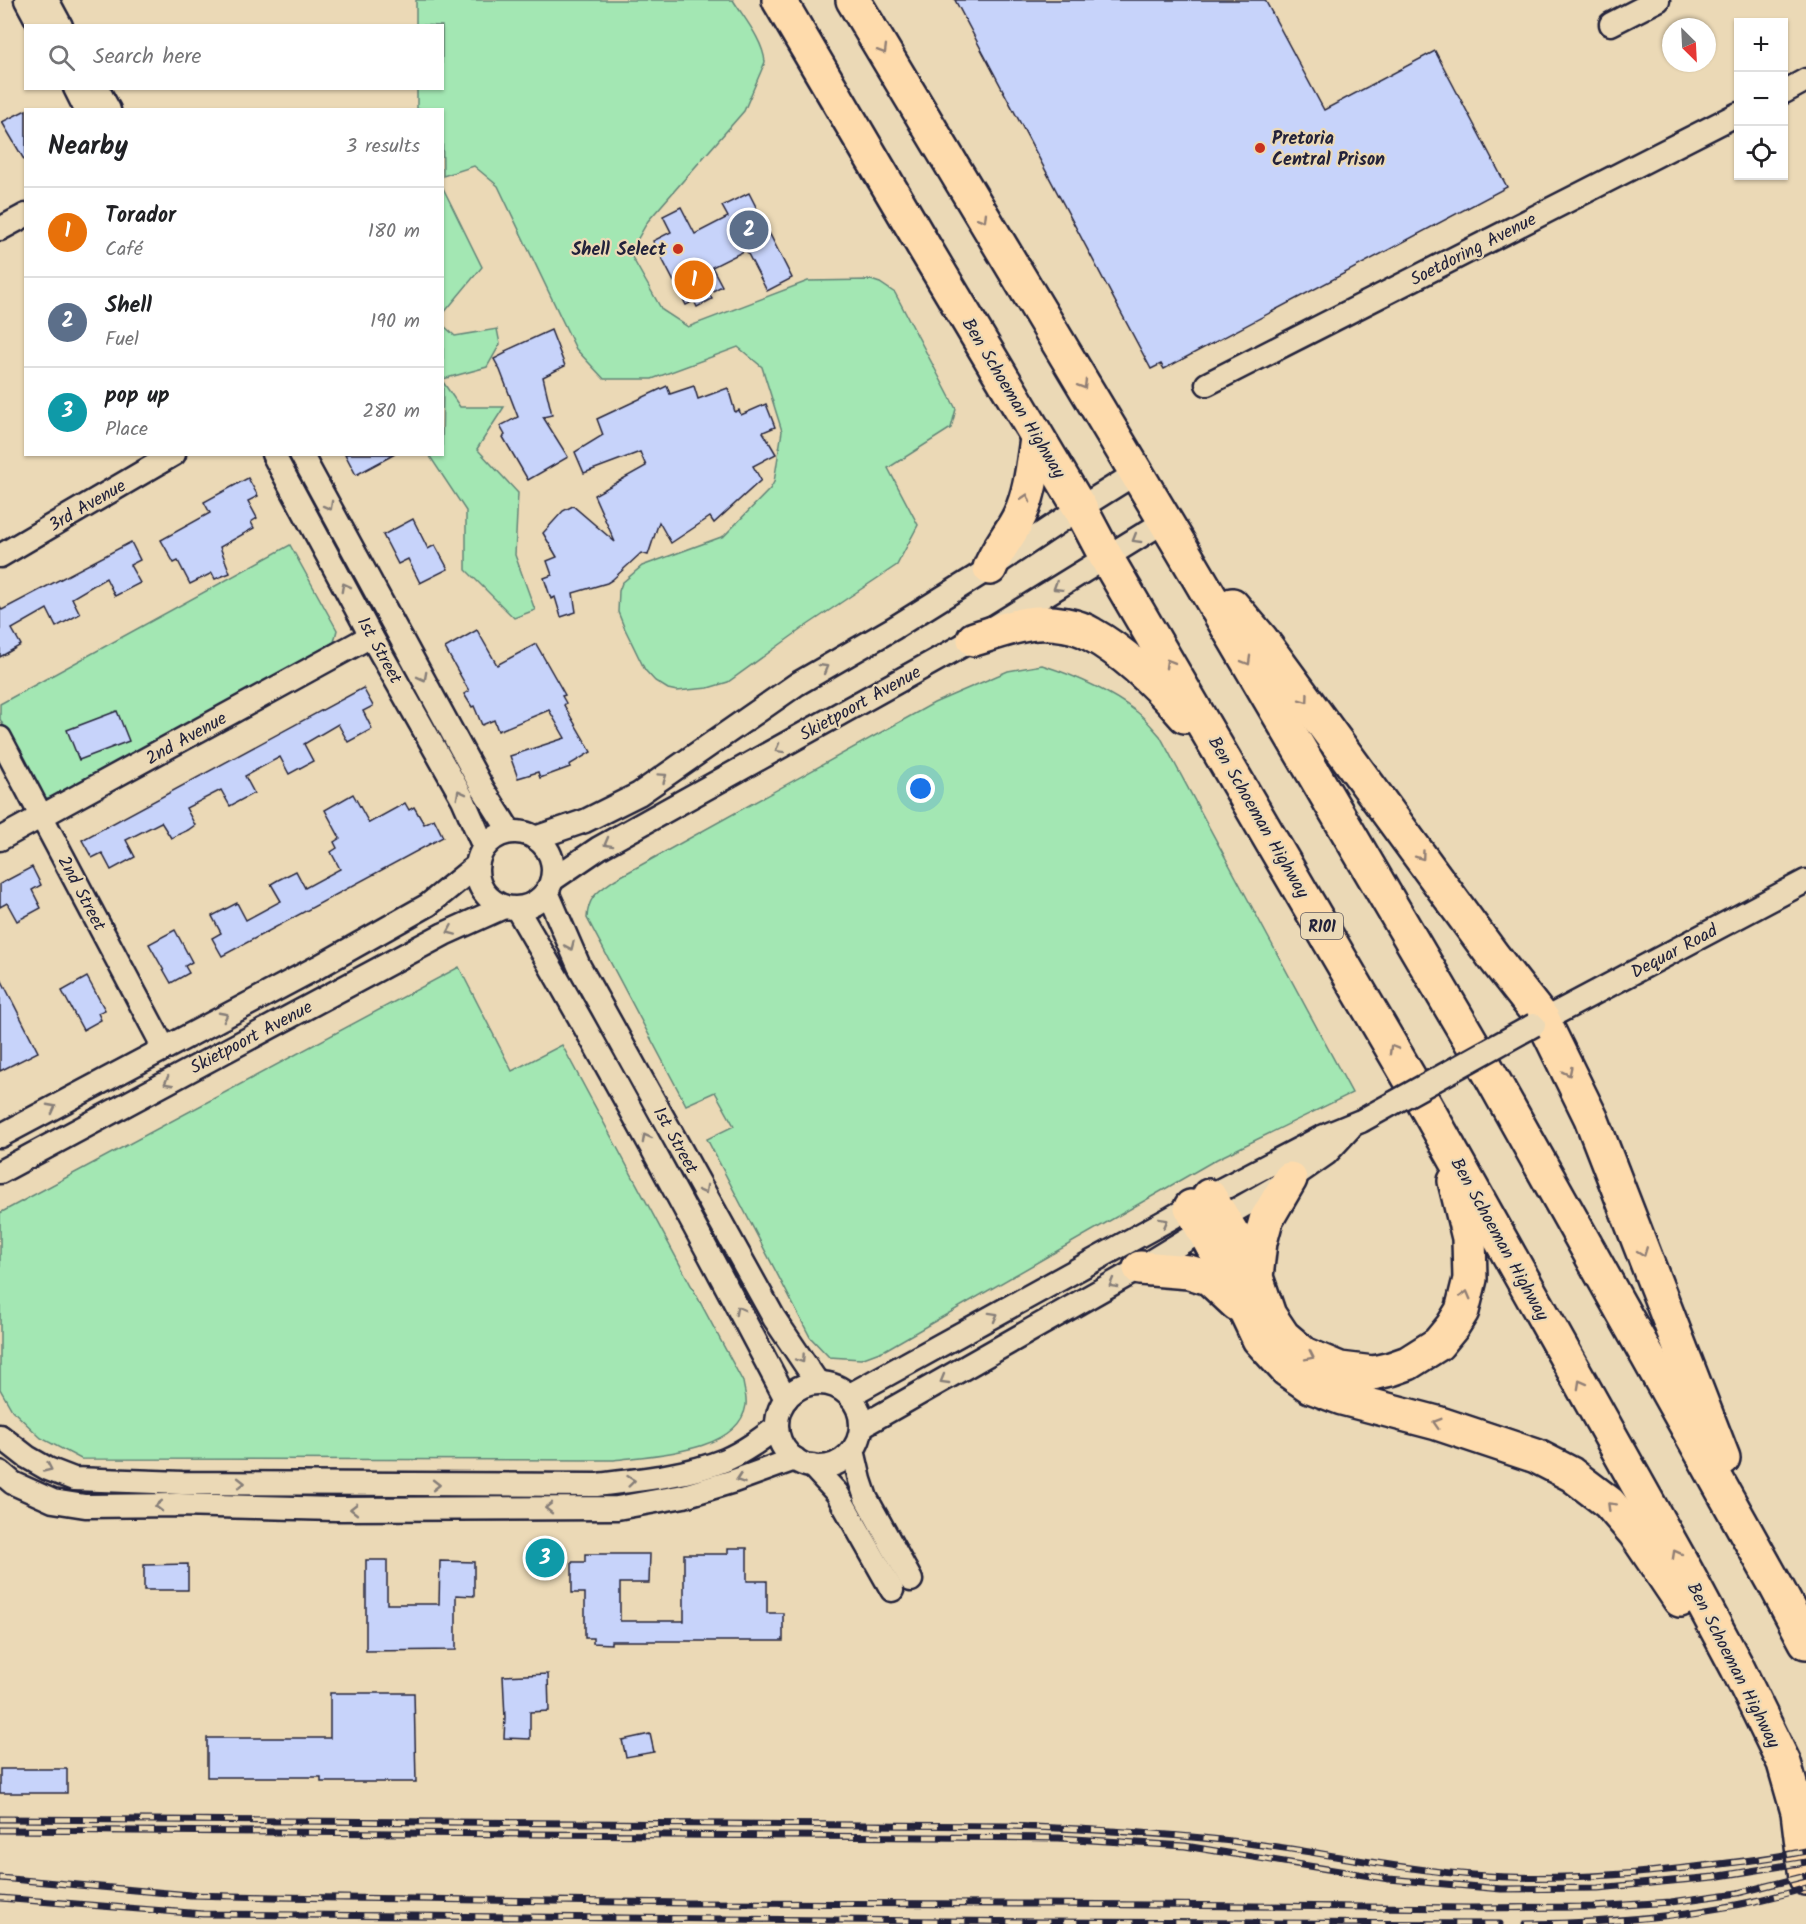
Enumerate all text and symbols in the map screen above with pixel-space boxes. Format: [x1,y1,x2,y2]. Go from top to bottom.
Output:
north arrow [1662,18,1716,72]
map controls [1734,18,1788,180]
button: + [1734,18,1788,72]
search box [24,24,444,90]
text: Search here [93,40,201,75]
icon: search [45,41,78,74]
one-way arrow [875,44,887,54]
button: − [1734,72,1788,126]
place label: Pretoria Central Prison [1272,125,1385,175]
text: Nearby [48,126,128,168]
button: locate [1734,126,1788,180]
text: 3 results [346,131,420,163]
marker: Pretoria Central Prison [1253,141,1267,155]
text: Torador [105,199,176,234]
street label: Soetdoring Avenue [1405,206,1542,295]
pin: 2 [730,208,768,252]
one-way arrow [975,211,987,222]
text: 1 [64,216,71,248]
text: 180 m [368,216,420,248]
text: Café [105,234,143,266]
place label: Shell Select [571,236,667,265]
marker: Shell Select [671,242,685,256]
pin: 1 [674,258,714,302]
text: Shell [105,289,152,324]
text: 2 [62,306,73,338]
text: 190 m [370,306,420,338]
street label: Ben Schoeman Highway [953,313,1073,485]
text: Fuel [105,324,139,356]
text: pop up [105,379,170,414]
one-way arrow [1076,379,1087,389]
text: 3 [62,396,73,428]
text: 280 m [362,396,420,428]
text: Place [105,414,148,446]
street label: 3rd Avenue [44,472,132,540]
one-way arrow [1019,493,1032,504]
one-way arrow [322,500,333,510]
one-way arrow [1132,531,1142,543]
one-way arrow [1052,580,1063,591]
one-way arrow [341,583,352,593]
street label: 1st Street [348,612,410,691]
one-way arrow [1240,655,1252,665]
street label: Skietpoort Avenue [794,659,927,750]
one-way arrow [1164,659,1176,669]
one-way arrow [818,664,829,676]
one-way arrow [416,671,427,681]
one-way arrow [1298,692,1309,703]
street label: 2nd Avenue [141,705,233,774]
street label: Ben Schoeman Highway [1199,731,1316,905]
one-way arrow [775,742,785,753]
one-way arrow [656,773,667,784]
your location [906,774,935,803]
one-way arrow [456,790,467,800]
one-way arrow [604,836,614,847]
one-way arrow [1413,850,1424,861]
street label: 2nd Street [49,851,113,938]
road number: R101 [1301,913,1343,939]
street label: Dequar Road [1626,917,1724,987]
one-way arrow [446,923,457,935]
one-way arrow [563,939,575,950]
street label: Skietpoort Avenue [185,994,318,1083]
one-way arrow [217,1012,228,1024]
one-way arrow [1389,1045,1400,1055]
one-way arrow [1561,1066,1573,1077]
one-way arrow [163,1075,174,1086]
street label: 1st Street [644,1102,706,1181]
one-way arrow [45,1104,56,1115]
one-way arrow [642,1134,653,1145]
street label: Ben Schoeman Highway [1442,1153,1556,1327]
one-way arrow [697,1184,708,1194]
one-way arrow [1158,1218,1168,1229]
one-way arrow [1636,1246,1648,1257]
one-way arrow [1109,1276,1119,1288]
one-way arrow [1459,1290,1471,1301]
one-way arrow [735,1306,746,1316]
one-way arrow [987,1312,998,1323]
one-way arrow [1304,1349,1315,1361]
one-way arrow [794,1353,806,1363]
one-way arrow [939,1373,950,1384]
one-way arrow [1577,1380,1588,1390]
one-way arrow [1432,1418,1443,1430]
one-way arrow [42,1461,53,1473]
one-way arrow [735,1471,746,1484]
one-way arrow [626,1475,636,1488]
one-way arrow [237,1477,246,1490]
one-way arrow [432,1479,441,1491]
one-way arrow [154,1499,163,1512]
one-way arrow [544,1502,553,1514]
one-way arrow [349,1503,358,1515]
one-way arrow [1607,1503,1618,1514]
pin: 3 [526,1536,564,1580]
one-way arrow [1672,1550,1684,1560]
street label: Ben Schoeman Highway [1678,1578,1787,1754]

